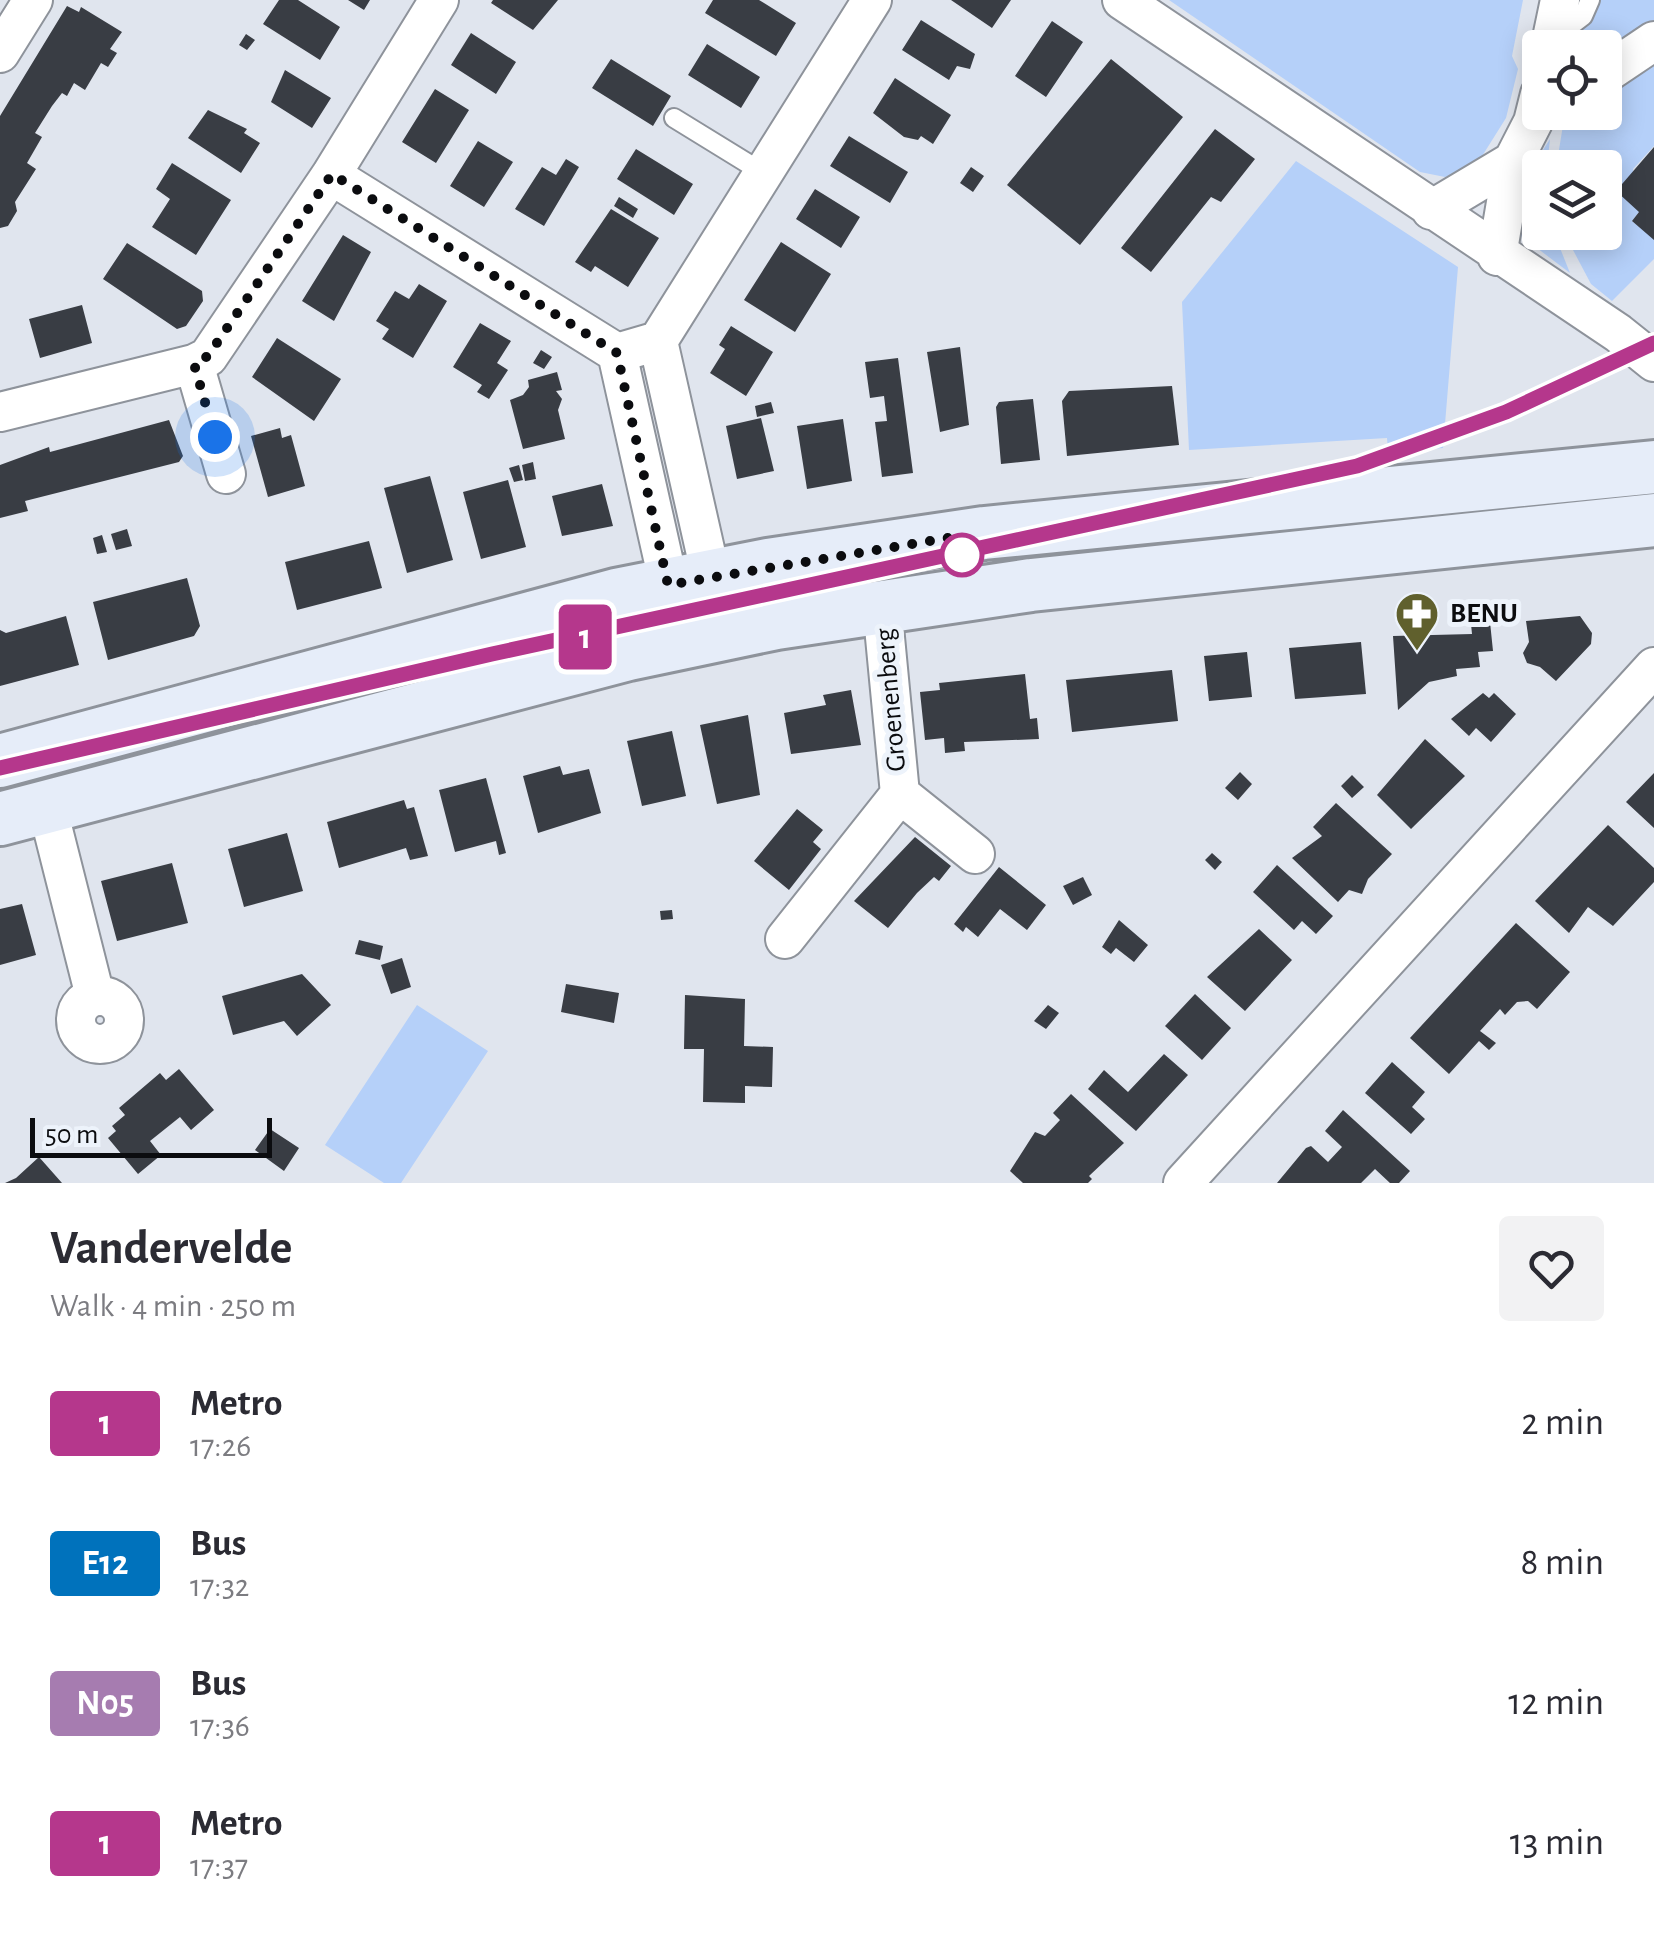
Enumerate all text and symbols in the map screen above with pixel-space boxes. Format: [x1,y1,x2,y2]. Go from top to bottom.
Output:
map controls [1522,30,1622,250]
button: locate [1522,30,1622,130]
button: layers [1522,150,1622,250]
your location [190,412,240,462]
unlabelled marker [941,534,983,576]
pharmacy icon: BENU [1394,591,1440,652]
place label: BENU [1450,600,1518,628]
line badge: 1 [552,604,618,670]
text: 1 [579,620,591,655]
street label: Groenenberg [871,627,911,773]
scale bar [30,1113,272,1158]
text: 50 m [45,1121,99,1149]
button: heart [1499,1216,1604,1321]
text: Vandervelde [50,1225,292,1273]
text: Walk · 4 min · 250 m [50,1290,296,1322]
text: Metro [190,1385,282,1423]
text: 2 min [1521,1404,1604,1442]
text: 1 [99,1406,111,1441]
text: 17:26 [190,1430,251,1462]
text: Bus [190,1525,246,1563]
text: 8 min [1521,1544,1604,1582]
text: E12 [82,1546,128,1581]
text: 17:32 [190,1570,249,1602]
text: Bus [190,1665,246,1703]
text: 12 min [1508,1684,1604,1722]
text: N05 [76,1686,134,1721]
text: 17:36 [190,1710,250,1742]
text: Metro [190,1805,282,1843]
text: 13 min [1510,1824,1604,1862]
text: 1 [99,1826,111,1861]
text: 17:37 [190,1850,248,1882]

